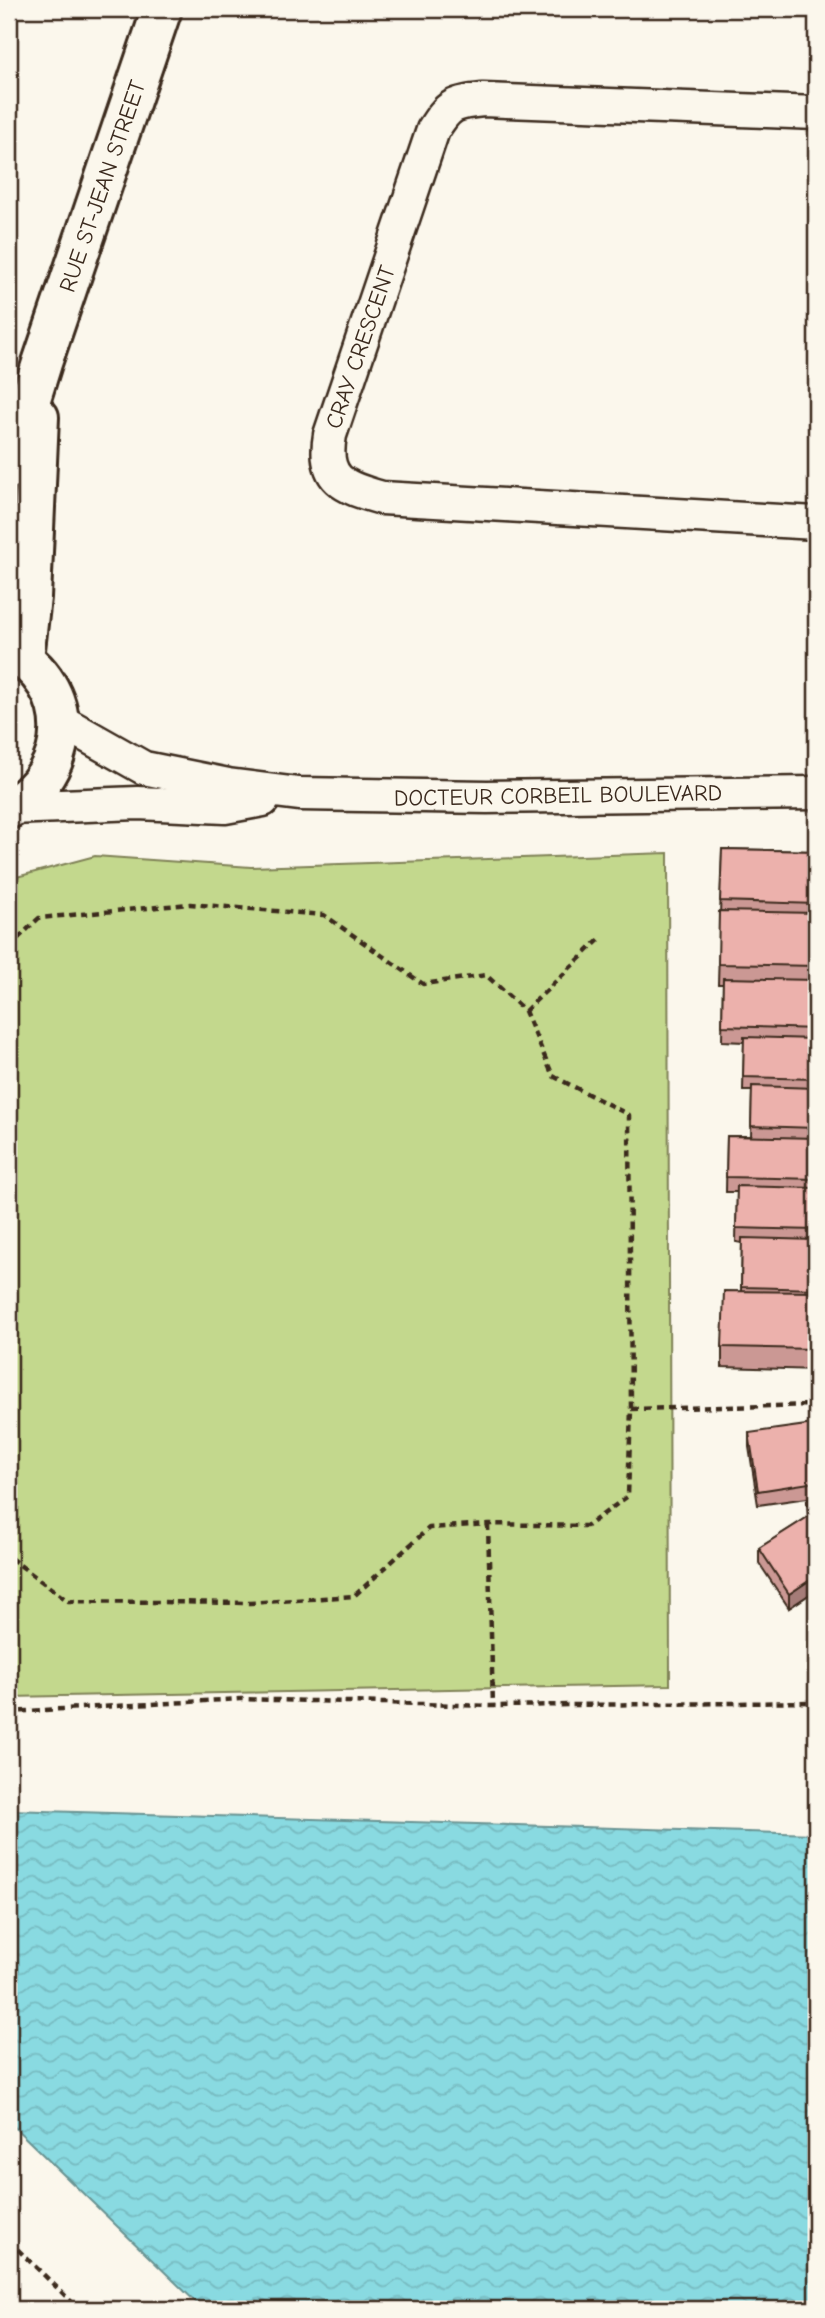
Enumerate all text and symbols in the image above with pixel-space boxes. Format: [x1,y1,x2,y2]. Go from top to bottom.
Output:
street label: RUE ST-JEAN STREET [54,77,151,296]
street label: CRAY CRESCENT [320,262,401,432]
street label: DOCTEUR CORBEIL BOULEVARD [394,779,722,812]

